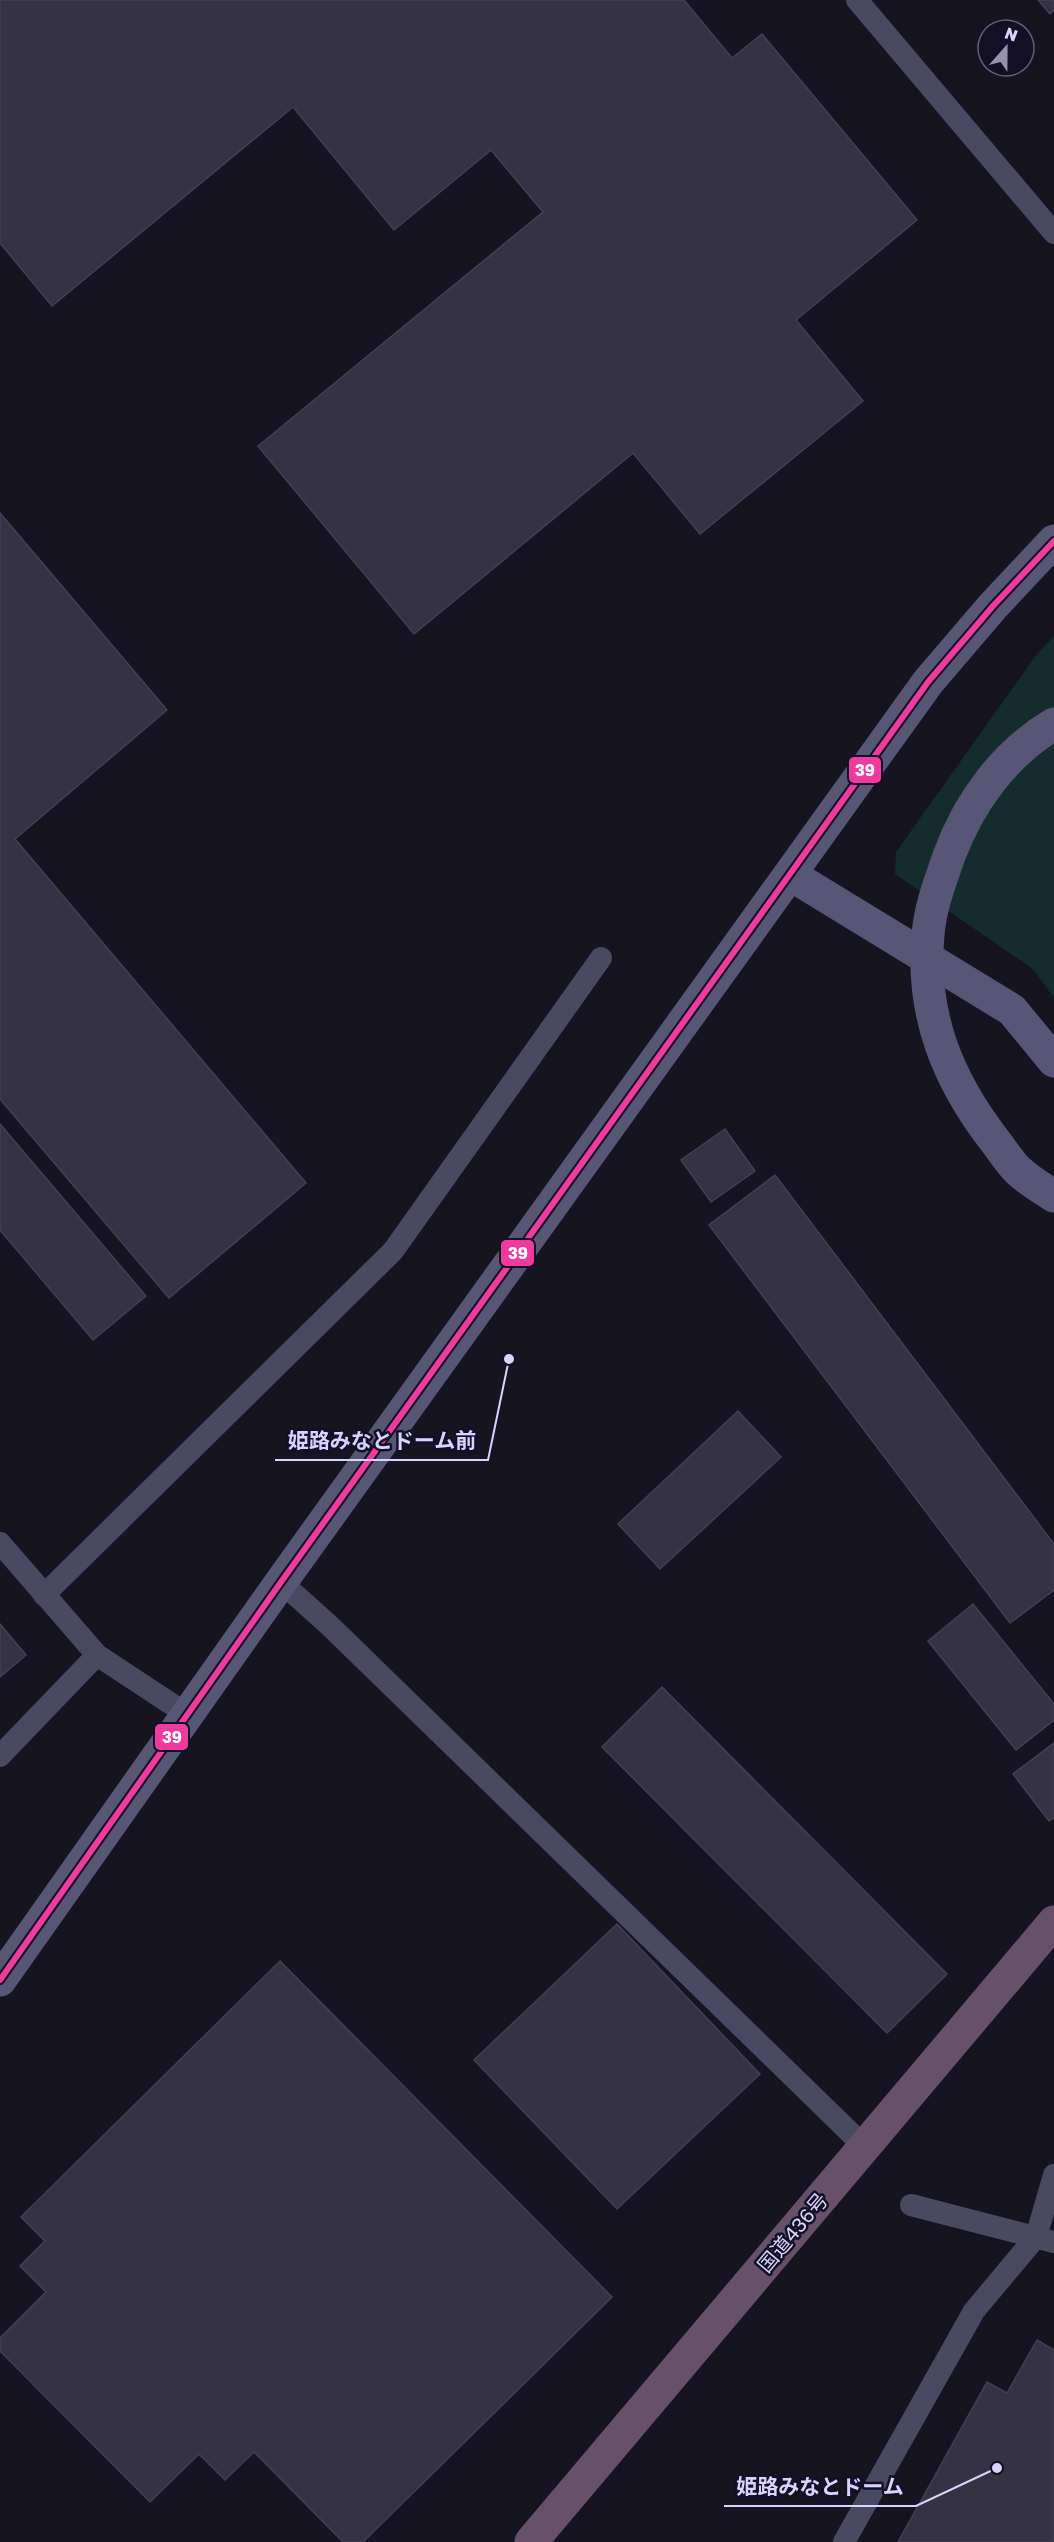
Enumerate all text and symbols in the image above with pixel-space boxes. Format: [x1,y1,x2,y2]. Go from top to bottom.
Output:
north arrow [976,18,1036,78]
text: N [1002,22,1021,46]
line badge: 39 [848,756,882,784]
text: 39 [855,760,875,780]
line badge: 39 [500,1239,535,1267]
text: 39 [508,1243,528,1263]
callout: 姫路みなとドーム前 [275,1421,488,1460]
text: 姫路みなとドーム前 [288,1427,476,1453]
line badge: 39 [154,1723,189,1751]
text: 39 [162,1727,182,1747]
street label: 国道436号 [752,2188,832,2276]
callout: 姫路みなとドーム [724,2467,916,2506]
text: 姫路みなとドーム [736,2473,904,2499]

